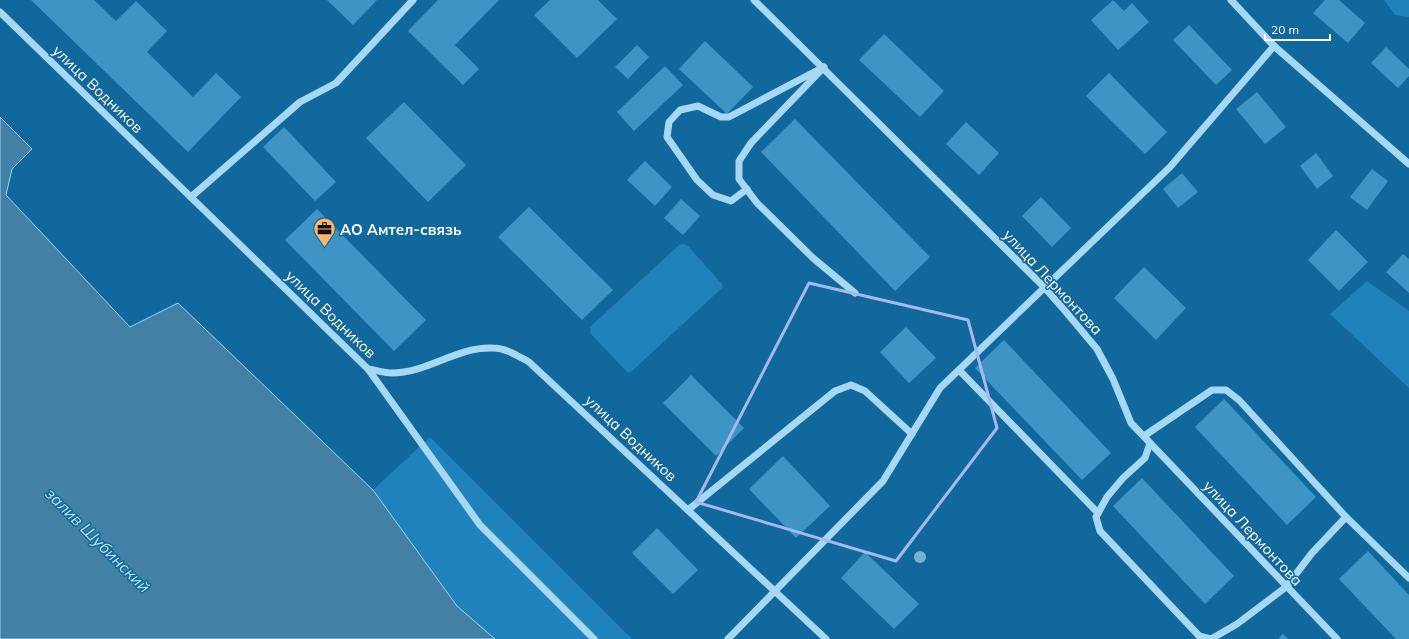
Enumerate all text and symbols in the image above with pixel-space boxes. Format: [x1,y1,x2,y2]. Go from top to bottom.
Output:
scale bar [1265,16,1330,42]
text: 20 m [1271,22,1299,37]
street label: улица Водников [49,41,147,137]
office icon: АО Амтел-связь [311,216,337,249]
place label: АО Амтел-связь [340,220,462,239]
street label: улица Лермонтова [999,225,1107,339]
street label: улица Водников [282,266,380,362]
street label: улица Водников [581,391,681,485]
street label: улица Лермонтова [1199,476,1307,590]
water label: залив Шубинский [41,483,155,597]

